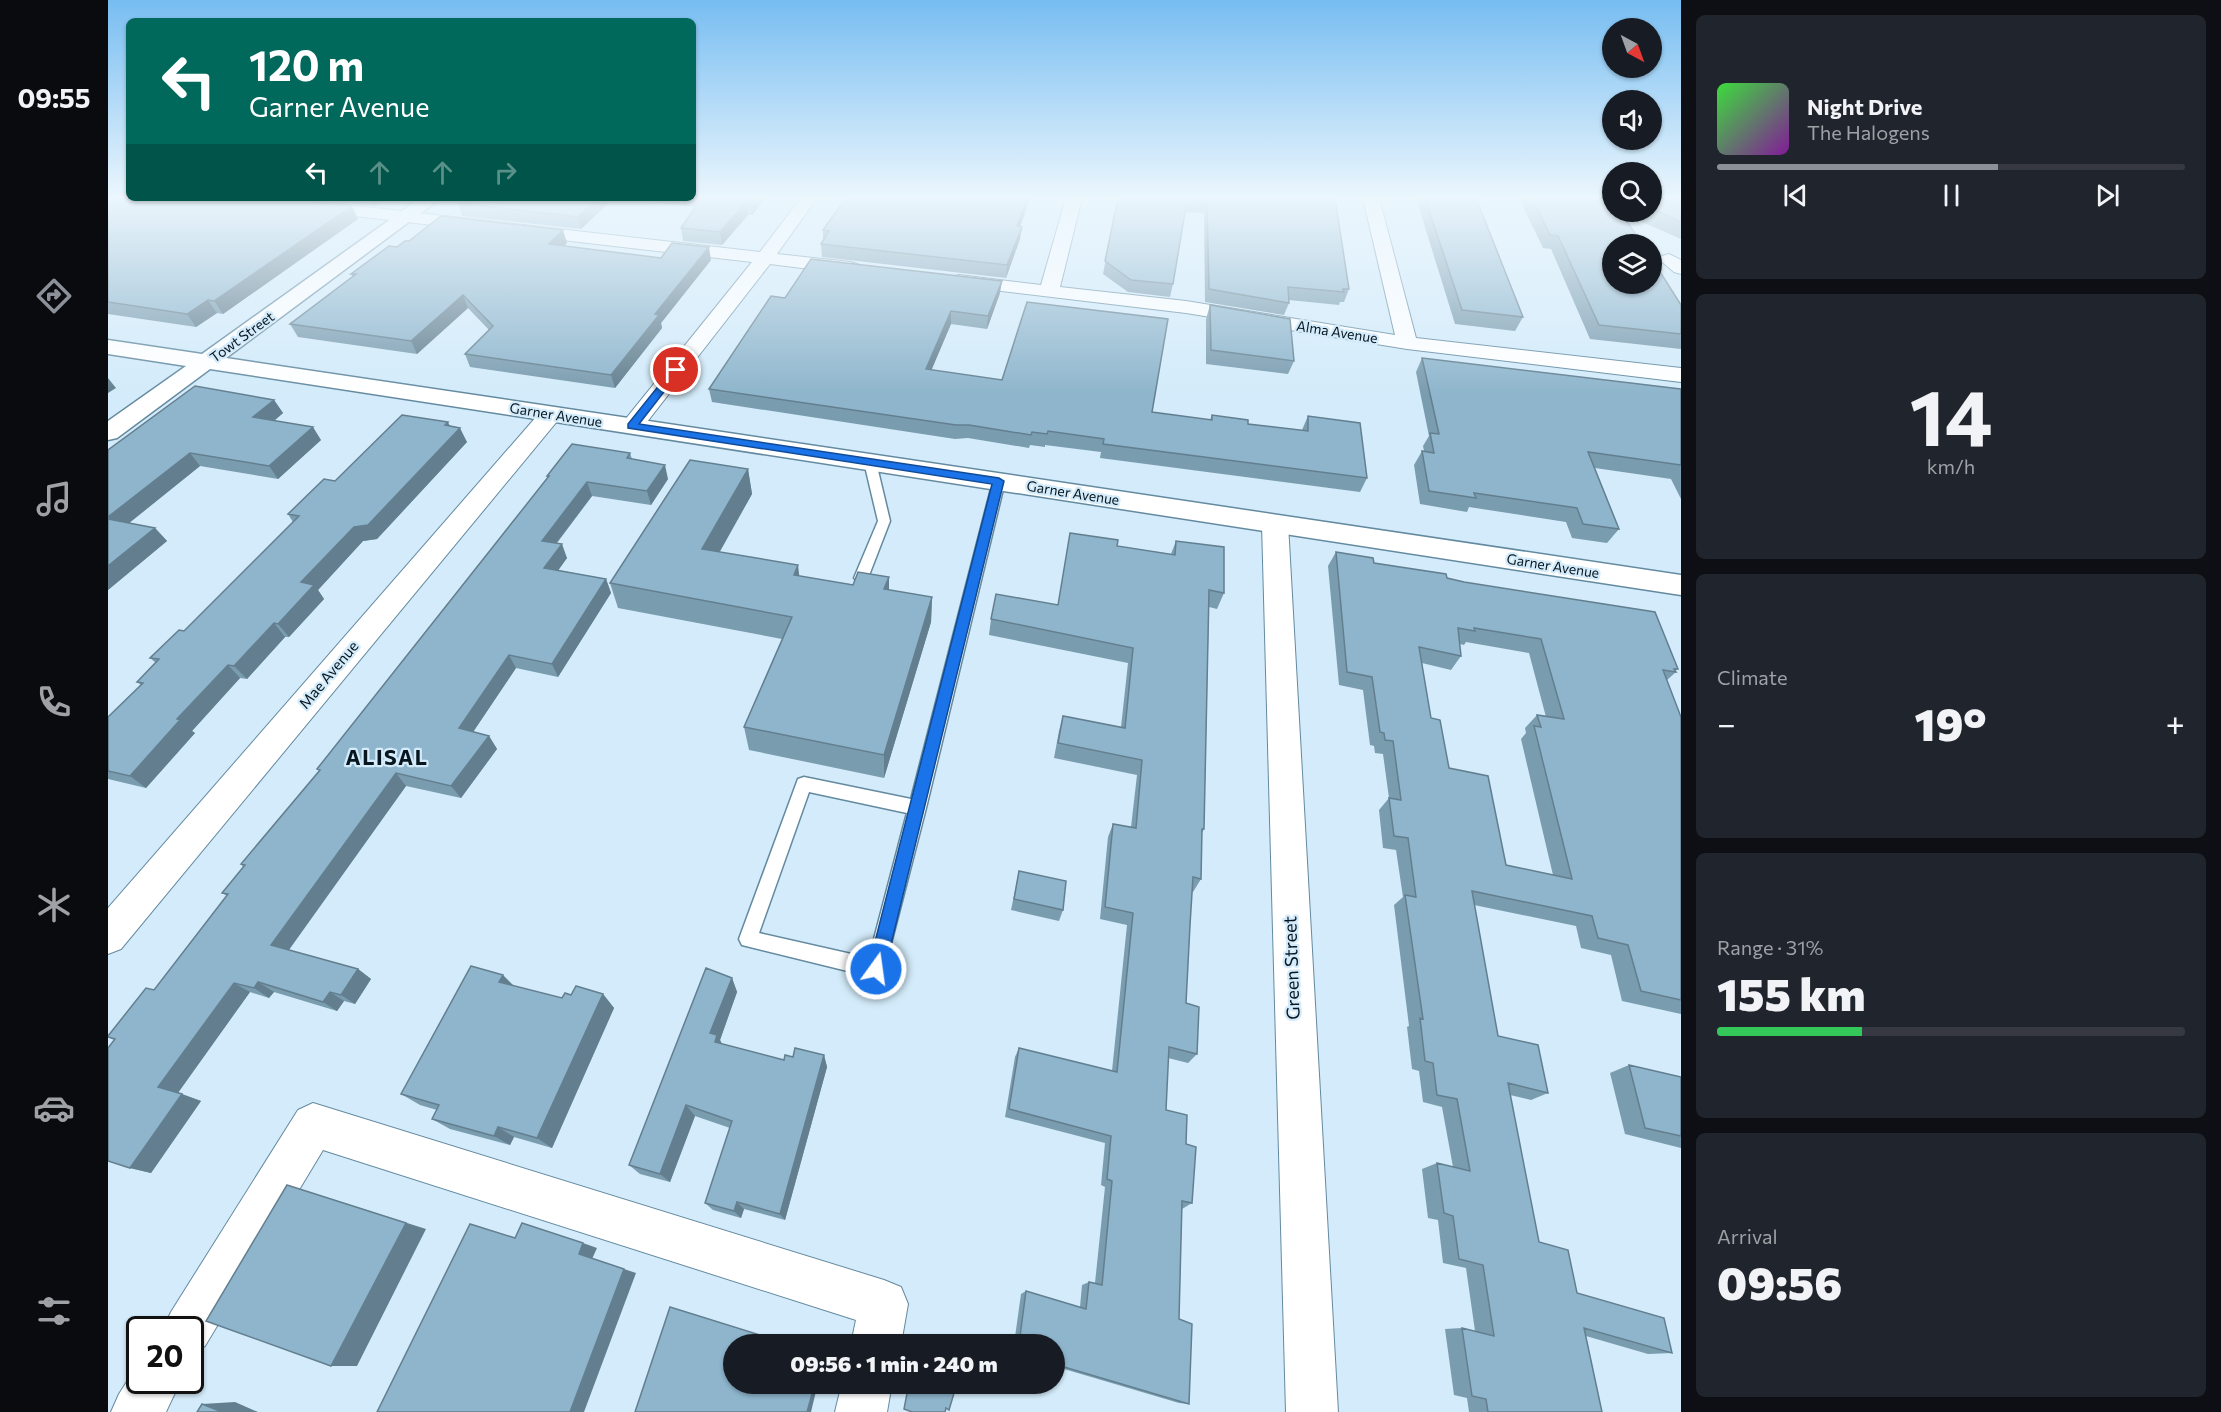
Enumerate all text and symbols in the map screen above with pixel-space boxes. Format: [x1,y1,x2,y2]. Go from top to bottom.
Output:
north arrow [1602,18,1662,78]
map controls [1602,18,1662,294]
text: 120 m [249,38,364,90]
icon: left [150,42,228,120]
text: 09:55 [17,81,91,114]
text: Garner Avenue [249,90,429,123]
button: sound [1602,90,1662,150]
text: Night Drive [1807,93,1922,120]
text: The Halogens [1807,120,1930,144]
icon: left [300,156,333,189]
icon: ahead [363,156,396,189]
icon: ahead [426,156,459,189]
icon: right [489,156,522,189]
button: search [1602,162,1662,222]
icon: previous [1779,179,1812,212]
icon: pause [1935,179,1968,212]
icon: next [2091,179,2124,212]
button: layers [1602,234,1662,294]
icon: directions [33,275,75,317]
street label: Towt Street [206,307,277,366]
street label: Alma Avenue [1295,317,1379,346]
pin [650,344,701,395]
icon: arrive [659,353,692,386]
text: 14 [1909,367,1993,462]
street label: Garner Avenue [509,399,604,430]
text: km/h [1927,454,1975,478]
street label: Garner Avenue [1026,477,1121,508]
icon: music [33,478,75,520]
street label: Garner Avenue [1506,550,1601,581]
street label: Mae Avenue [295,637,362,712]
text: Climate [1717,665,1787,689]
icon: phone [33,681,75,723]
text: 19° [1915,695,1987,750]
text: − [1717,702,1736,743]
text: + [2166,702,2185,743]
district label: ALISAL [346,744,428,769]
icon: climate [33,884,75,926]
street label: Green Street [1278,916,1304,1020]
text: Range · 31% [1717,935,1823,959]
position arrow [844,937,908,1001]
text: 155 km [1717,965,1865,1020]
icon: car [33,1087,75,1129]
text: Arrival [1717,1224,1778,1248]
text: 09:56 [1717,1254,1842,1309]
icon: filters [33,1290,75,1332]
speed limit sign: 20 [126,1316,204,1394]
text: 09:56 · 1 min · 240 m [790,1350,998,1377]

